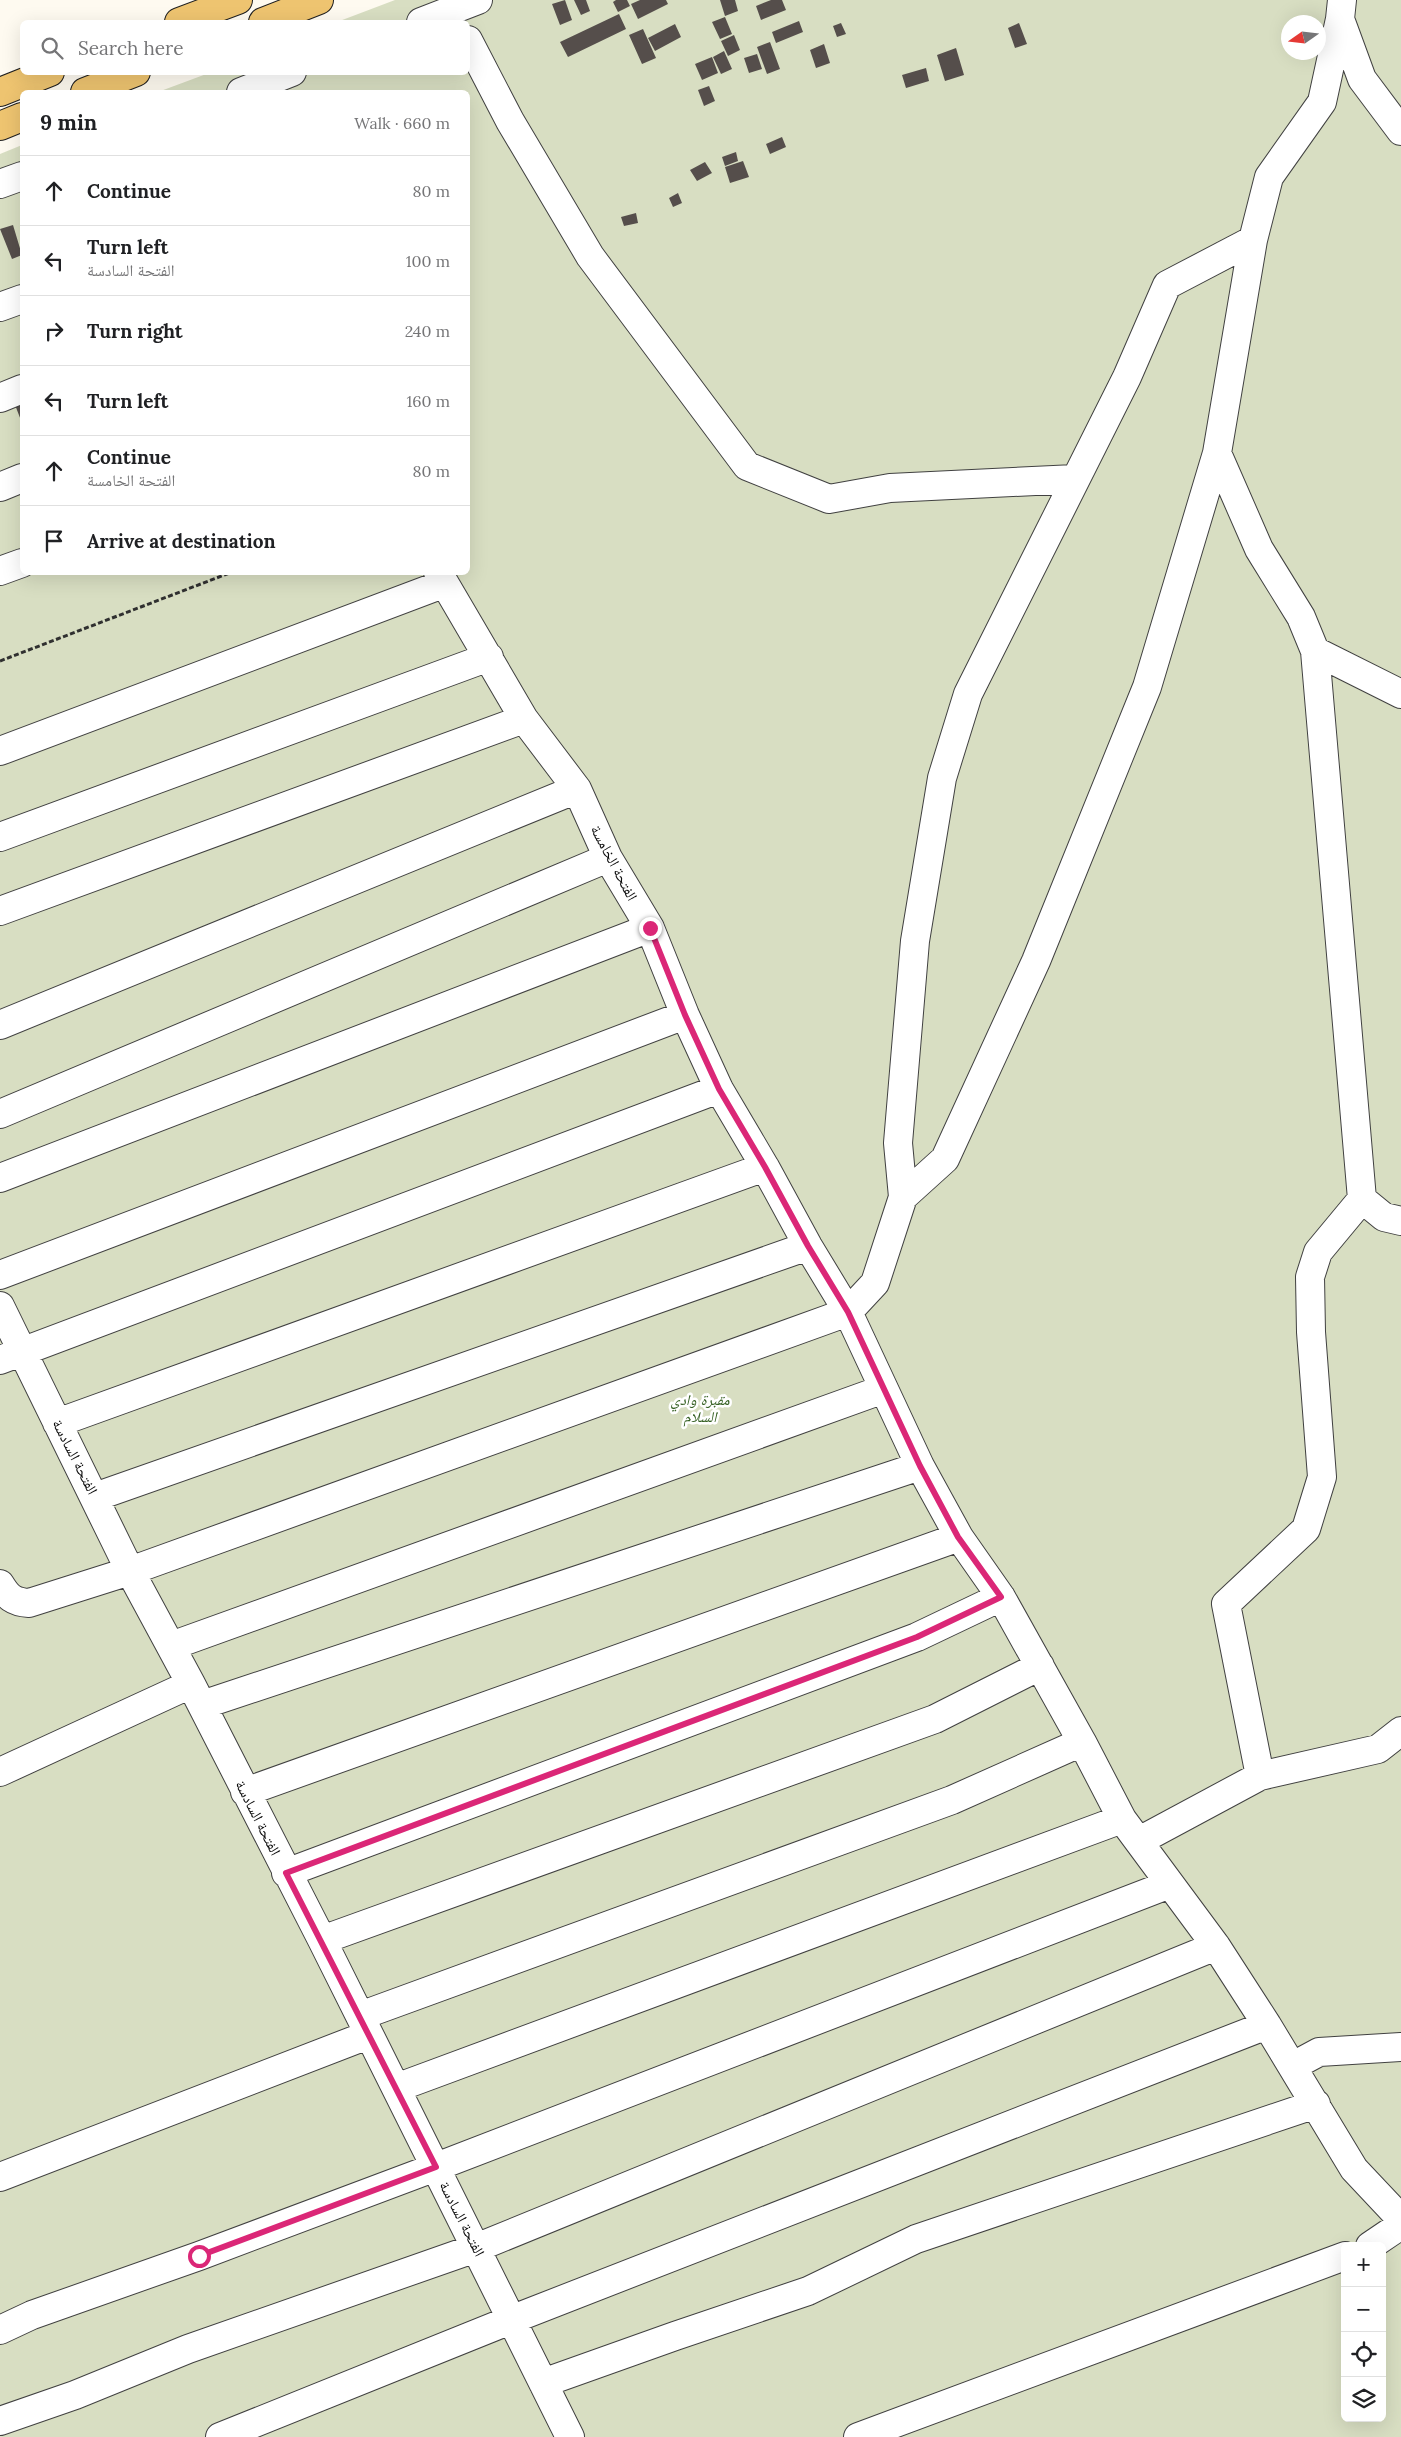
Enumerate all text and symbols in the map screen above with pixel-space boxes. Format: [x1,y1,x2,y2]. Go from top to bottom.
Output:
north arrow [1281,15,1326,60]
search box [20,20,470,75]
icon: search [38,34,66,62]
text: Search here [78,36,184,60]
text: 9 min [40,109,97,136]
text: Walk · 660 m [354,113,450,133]
icon: ahead [40,177,68,205]
text: Continue [87,179,171,203]
text: 80 m [413,181,450,201]
text: Turn left [87,235,168,259]
icon: left [40,247,68,275]
text: 100 m [406,251,450,271]
text: الفتحة السادسة [87,260,175,280]
icon: right [40,317,68,345]
text: Turn right [87,319,183,343]
text: 240 m [405,321,450,341]
icon: left [40,387,68,415]
text: Turn left [87,389,168,413]
text: 160 m [406,391,450,411]
text: Continue [87,445,171,469]
icon: ahead [40,457,68,485]
text: 80 m [413,461,450,481]
text: الفتحة الخامسة [87,470,175,490]
icon: arrive [40,527,68,555]
text: Arrive at destination [87,529,276,553]
street label: الفتحة الخامسة [587,822,642,904]
route end [639,917,662,940]
park label: مقبرة وادي السلام [670,1390,730,1427]
street label: الفتحة السادسة [48,1416,103,1498]
street label: الفتحة السادسة [231,1777,286,1859]
street label: الفتحة السادسة [435,2178,490,2260]
map controls [1341,2242,1386,2422]
button: + [1341,2242,1386,2287]
route start [188,2245,211,2268]
button: − [1341,2287,1386,2332]
button: locate [1341,2332,1386,2377]
button: layers [1341,2377,1386,2422]

